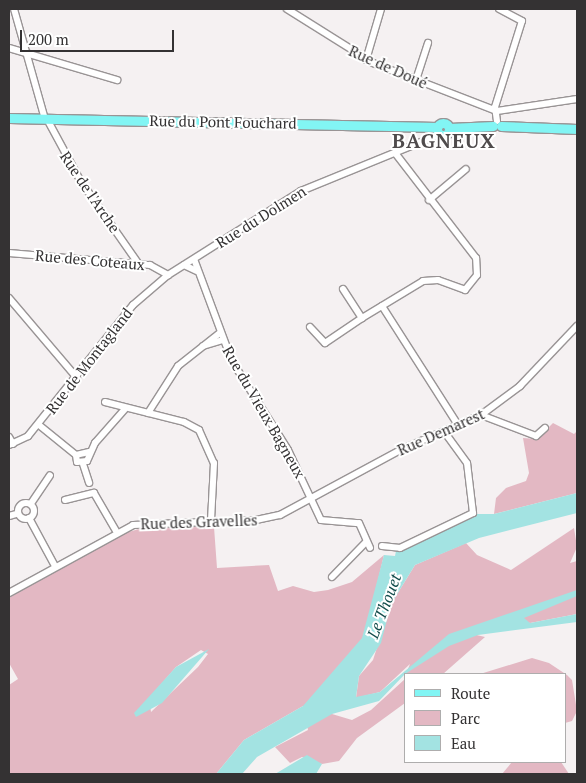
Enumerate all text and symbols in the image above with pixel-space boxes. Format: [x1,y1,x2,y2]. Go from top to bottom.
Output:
scale bar [22,20,176,52]
text: 200 m [28,29,69,49]
street label: Rue de Doué [346,42,430,92]
street label: Rue du Pont Fouchard [149,112,297,132]
district label: BAGNEUX [391,128,497,152]
street label: Rue de l'Arche [56,148,124,236]
street label: Rue du Dolmen [213,182,309,252]
street label: Rue des Coteaux [34,246,146,274]
street label: Rue de Montagland [42,304,136,418]
street label: Rue du Vieux Bagneux [219,343,309,481]
street label: Rue Demarest [395,405,487,459]
street label: Rue des Gravelles [140,511,258,533]
water label: Le Thouet [363,571,405,641]
legend [404,673,566,763]
text: Route [451,683,490,703]
text: Parc [451,708,480,728]
text: Eau [451,733,476,753]

